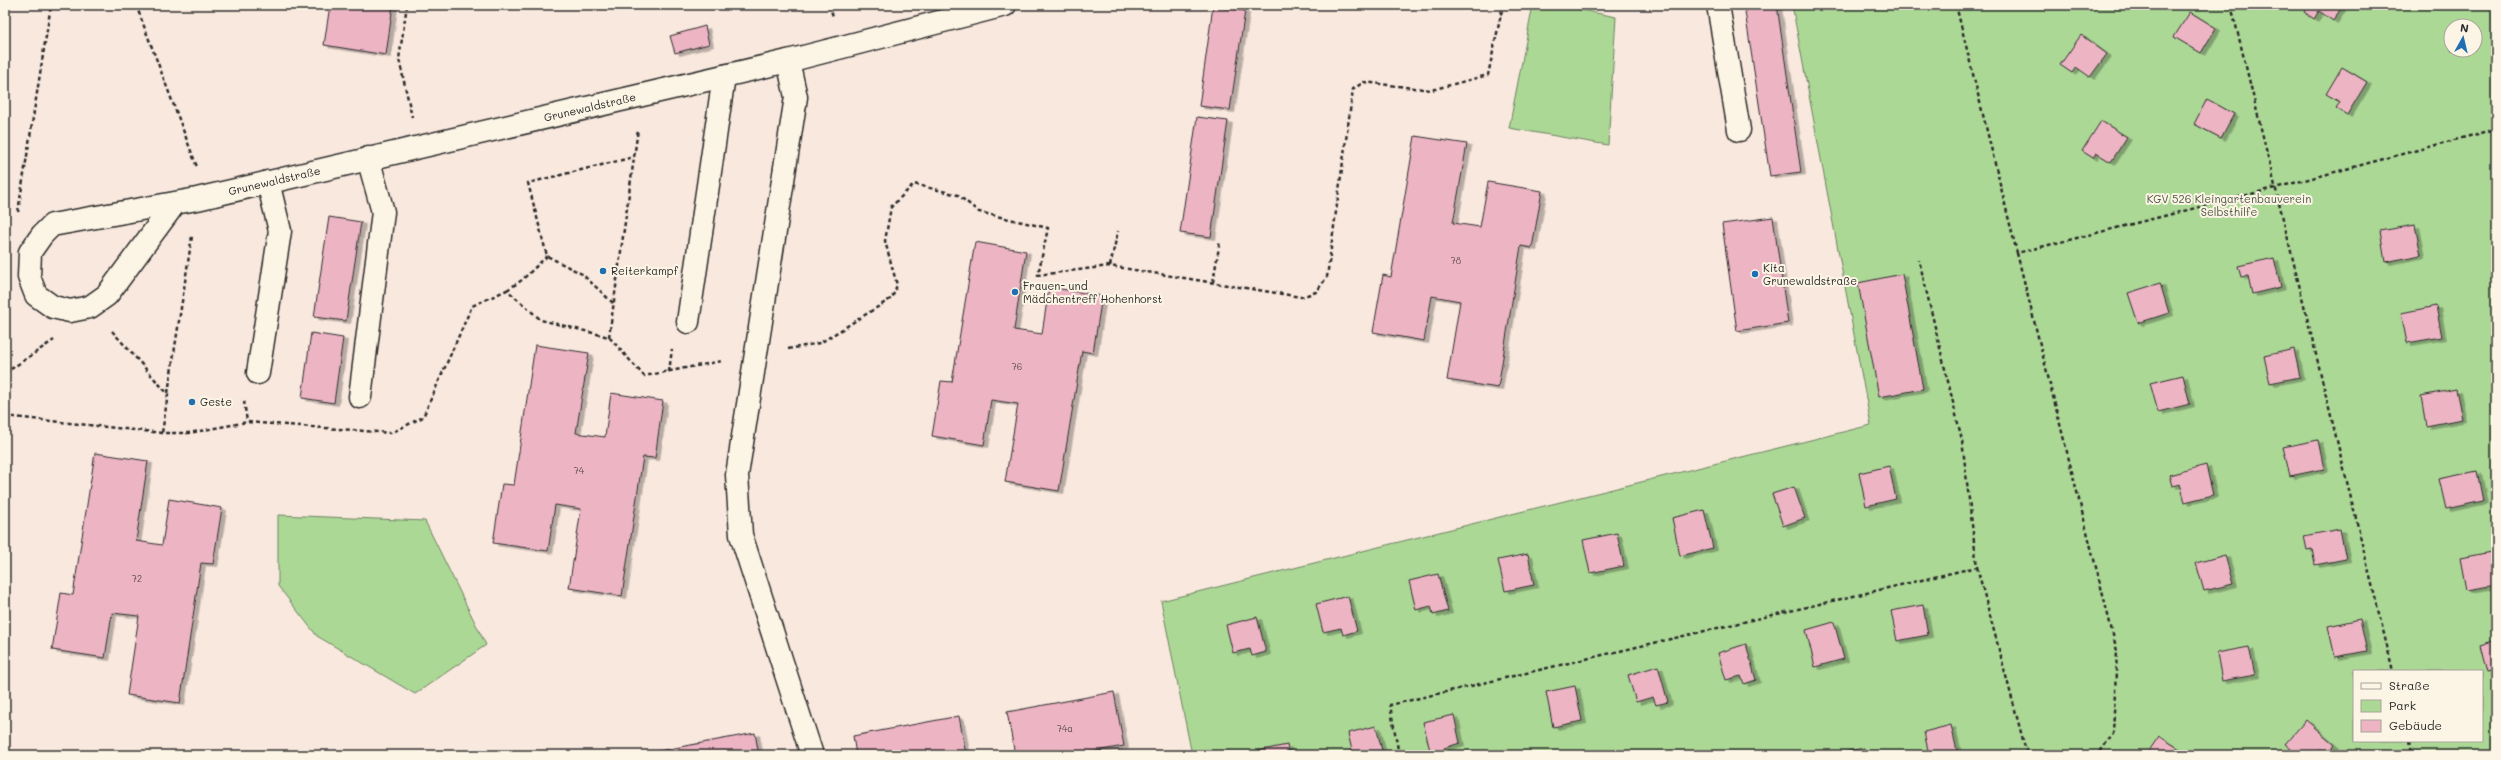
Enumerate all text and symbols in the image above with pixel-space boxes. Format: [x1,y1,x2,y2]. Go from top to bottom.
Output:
north arrow [2443,18,2483,58]
text: N [2459,20,2470,36]
street label: Grunewaldstraße [542,89,638,125]
street label: Grunewaldstraße [227,162,322,198]
park label: KGV 526 Kleingartenbauverein Selbsthilfe [2147,191,2311,219]
house number: 78 [1451,255,1462,266]
place label: Kita Grunewaldstraße [1763,260,1857,288]
place label: Reiterkampf [611,263,679,278]
marker: Reiterkampf [598,266,608,276]
marker: Kita Grunewaldstraße [1750,269,1760,279]
place label: Frauen- und Mädchentreff Hohenhorst [1023,278,1162,306]
marker: Frauen- und Mädchentreff Hohenhorst [1010,287,1020,297]
house number: 76 [1012,361,1022,372]
place label: Geste [200,394,232,409]
marker: Geste [187,397,197,407]
house number: 74 [574,465,585,476]
house number: 72 [132,573,142,584]
legend [2353,670,2483,742]
text: Straße [2389,677,2430,693]
text: Park [2389,697,2416,713]
text: Gebäude [2389,717,2442,733]
house number: 74a [1057,723,1073,734]

